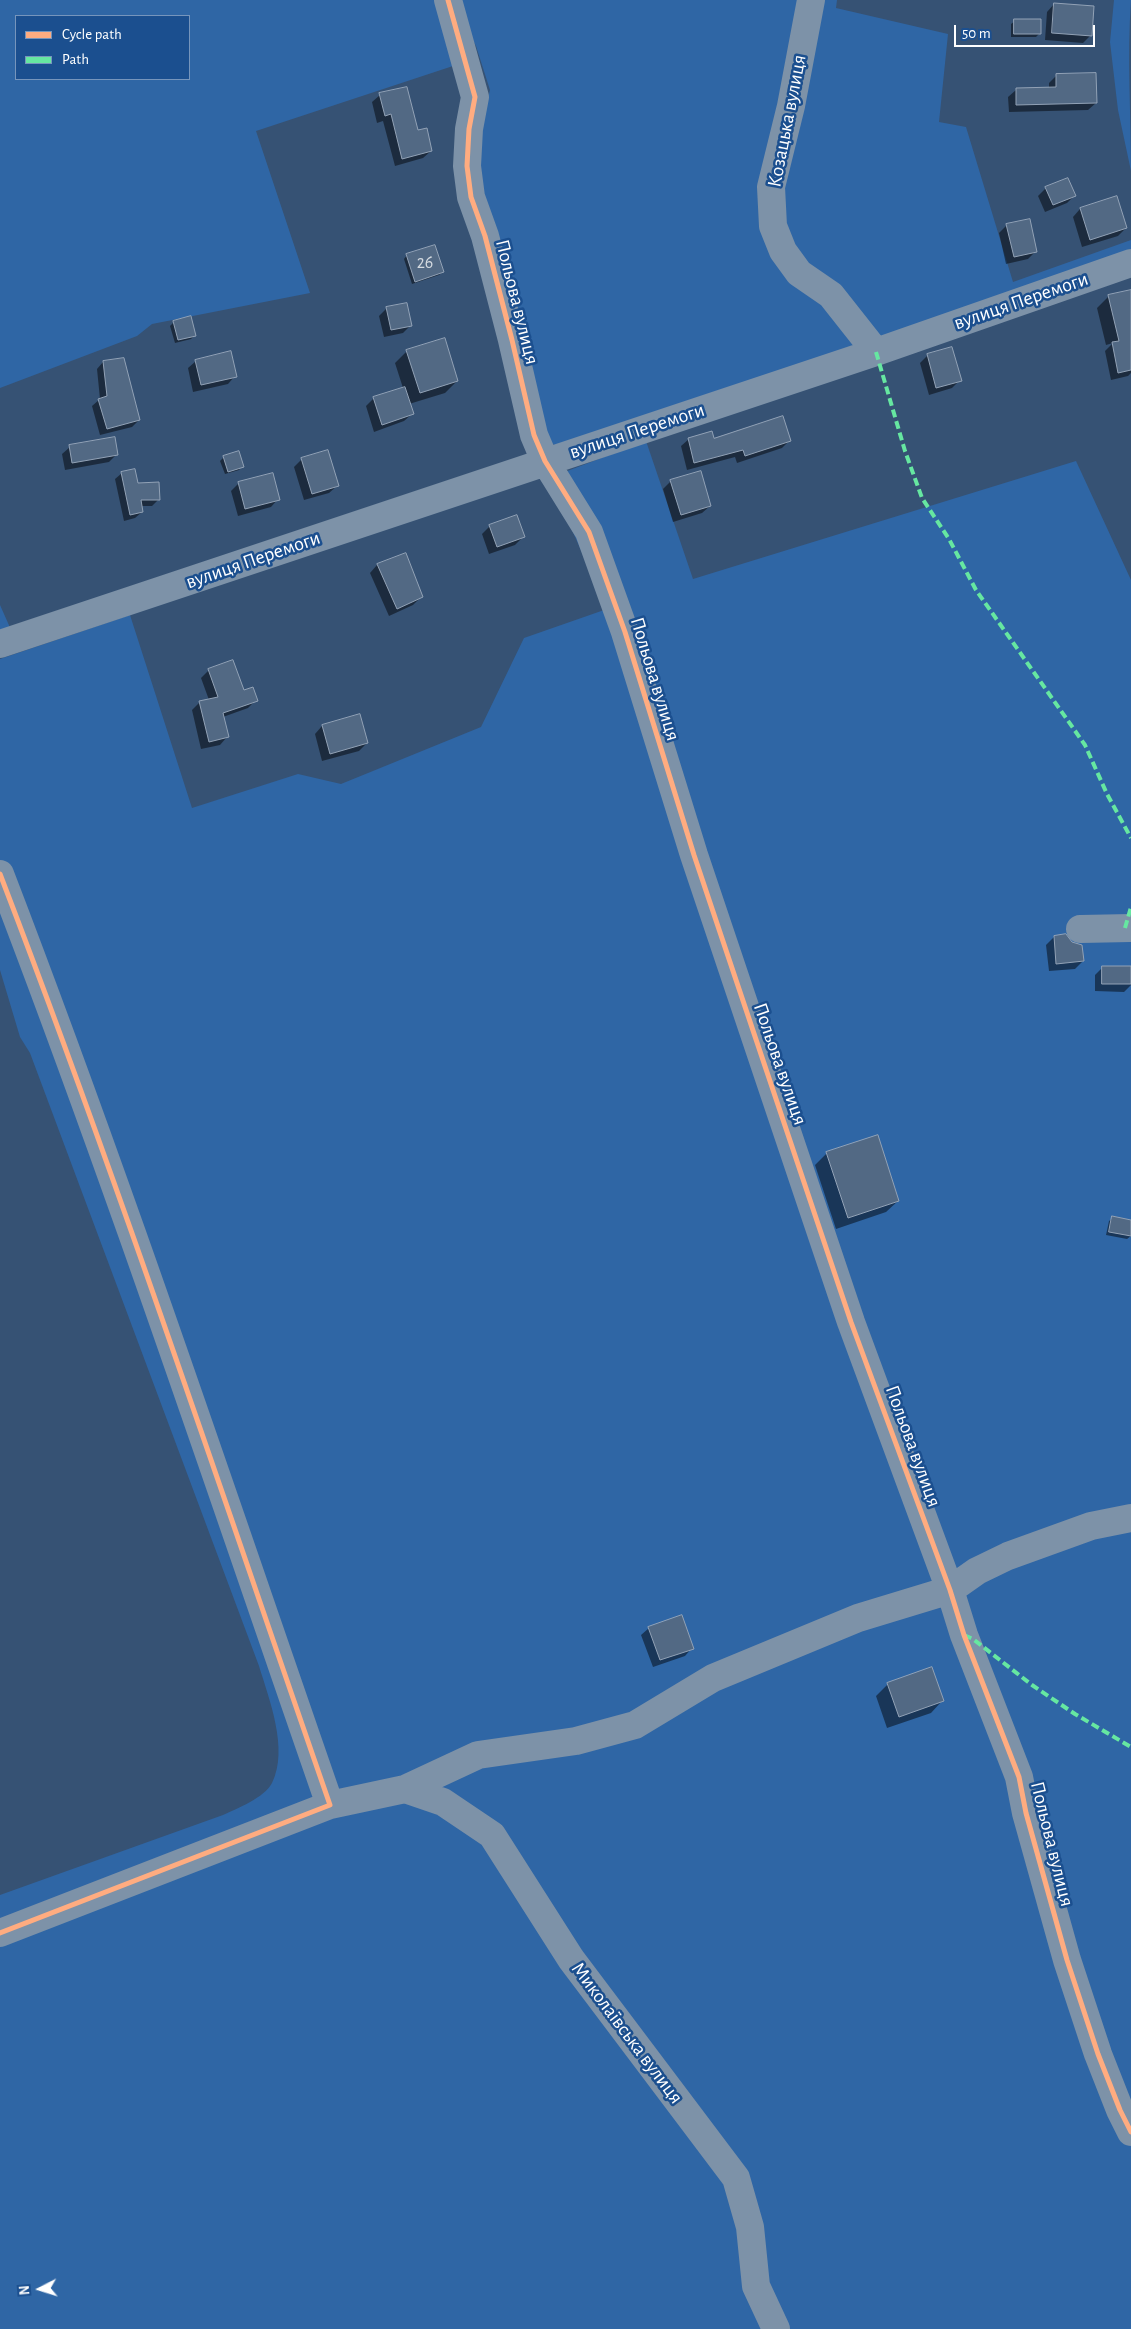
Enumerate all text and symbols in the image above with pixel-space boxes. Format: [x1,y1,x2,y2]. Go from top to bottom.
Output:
legend [15,15,190,80]
scale bar [956,15,1097,47]
text: 50 m [962,26,991,41]
text: Cycle path [62,27,122,42]
text: Path [62,52,89,67]
street label: Козацька вулиця [762,53,812,189]
street label: Польова вулиця [490,237,544,367]
house number: 26 [417,252,433,274]
street label: вулиця Перемоги [951,267,1091,335]
street label: вулиця Перемоги [566,398,708,464]
street label: вулиця Перемоги [183,526,323,594]
street label: Польова вулиця [625,614,685,744]
street label: Польова вулиця [748,1000,812,1128]
street label: Польова вулиця [880,1382,946,1510]
street label: Польова вулиця [1025,1779,1079,1909]
street label: Миколаївська вулиця [566,1957,688,2109]
north arrow [15,2264,65,2314]
text: N [18,2285,32,2296]

